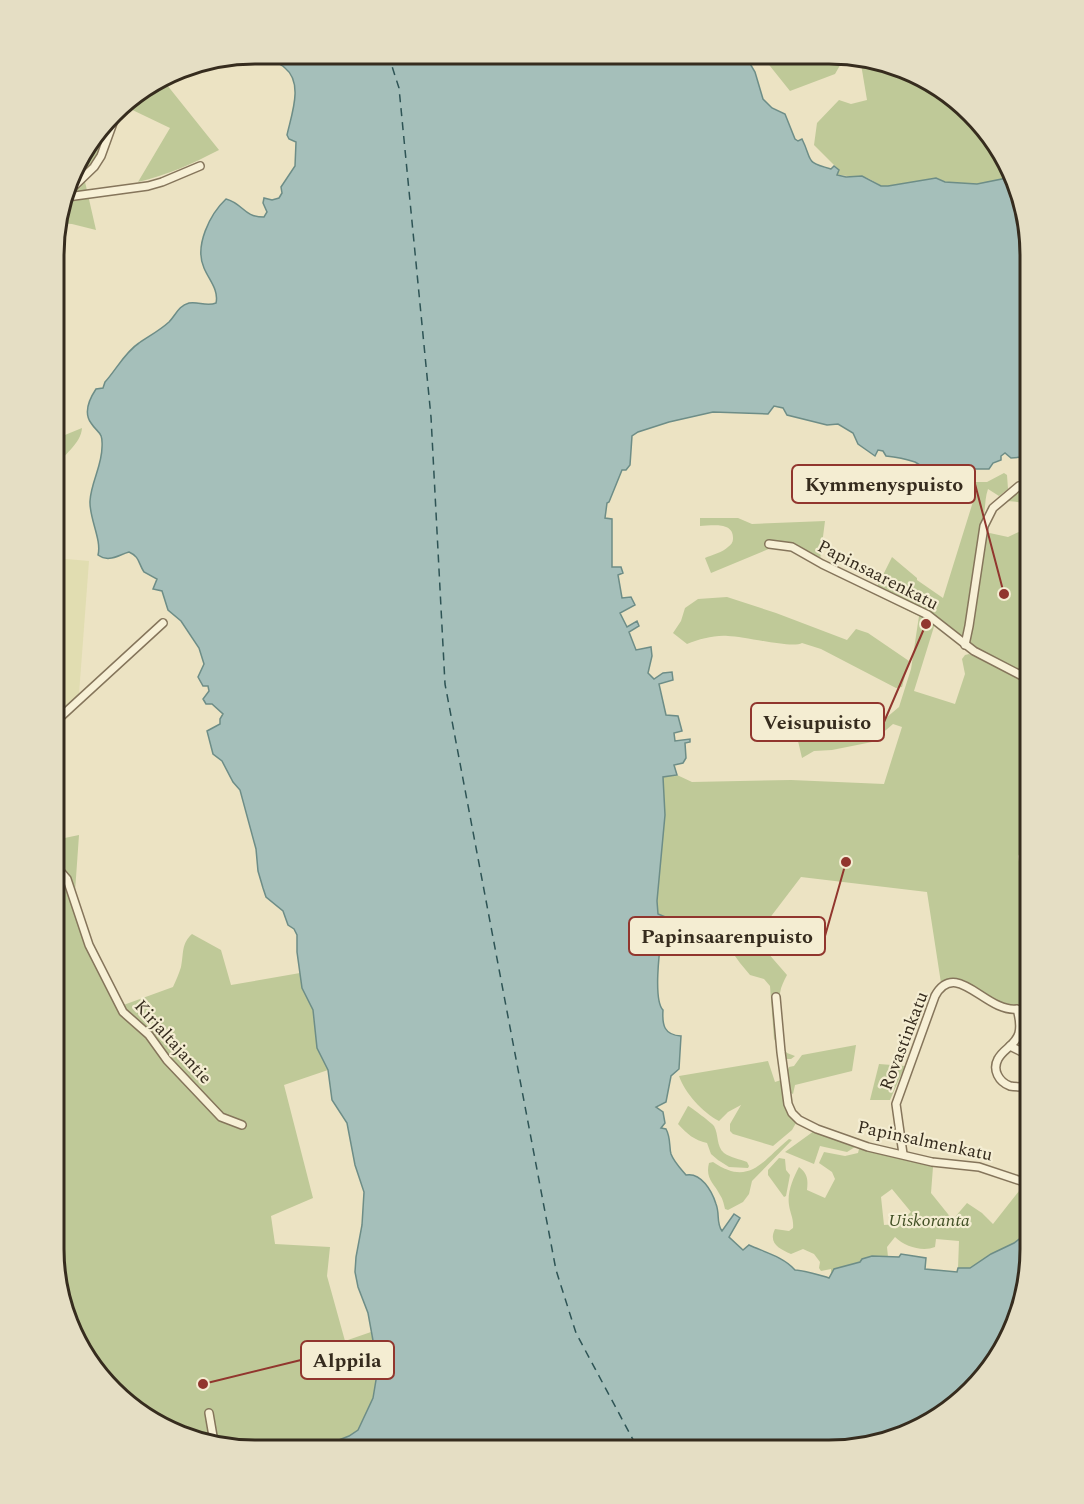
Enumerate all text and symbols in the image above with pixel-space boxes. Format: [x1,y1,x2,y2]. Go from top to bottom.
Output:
callout: Kymmenyspuisto [792,465,975,503]
text: Kymmenyspuisto [805,470,963,500]
street label: Papinsaarenkatu [813,533,943,617]
callout: Veisupuisto [751,703,884,741]
text: Veisupuisto [763,708,871,738]
callout: Papinsaarenpuisto [629,917,825,955]
text: Papinsaarenpuisto [641,922,813,952]
street label: Rovastinkatu [873,988,935,1094]
street label: Kirjaltajantie [127,994,219,1090]
street label: Papinsalmenkatu [855,1113,995,1169]
park label: Uiskoranta [888,1207,970,1234]
callout: Alppila [301,1341,394,1379]
text: Alppila [313,1346,382,1376]

